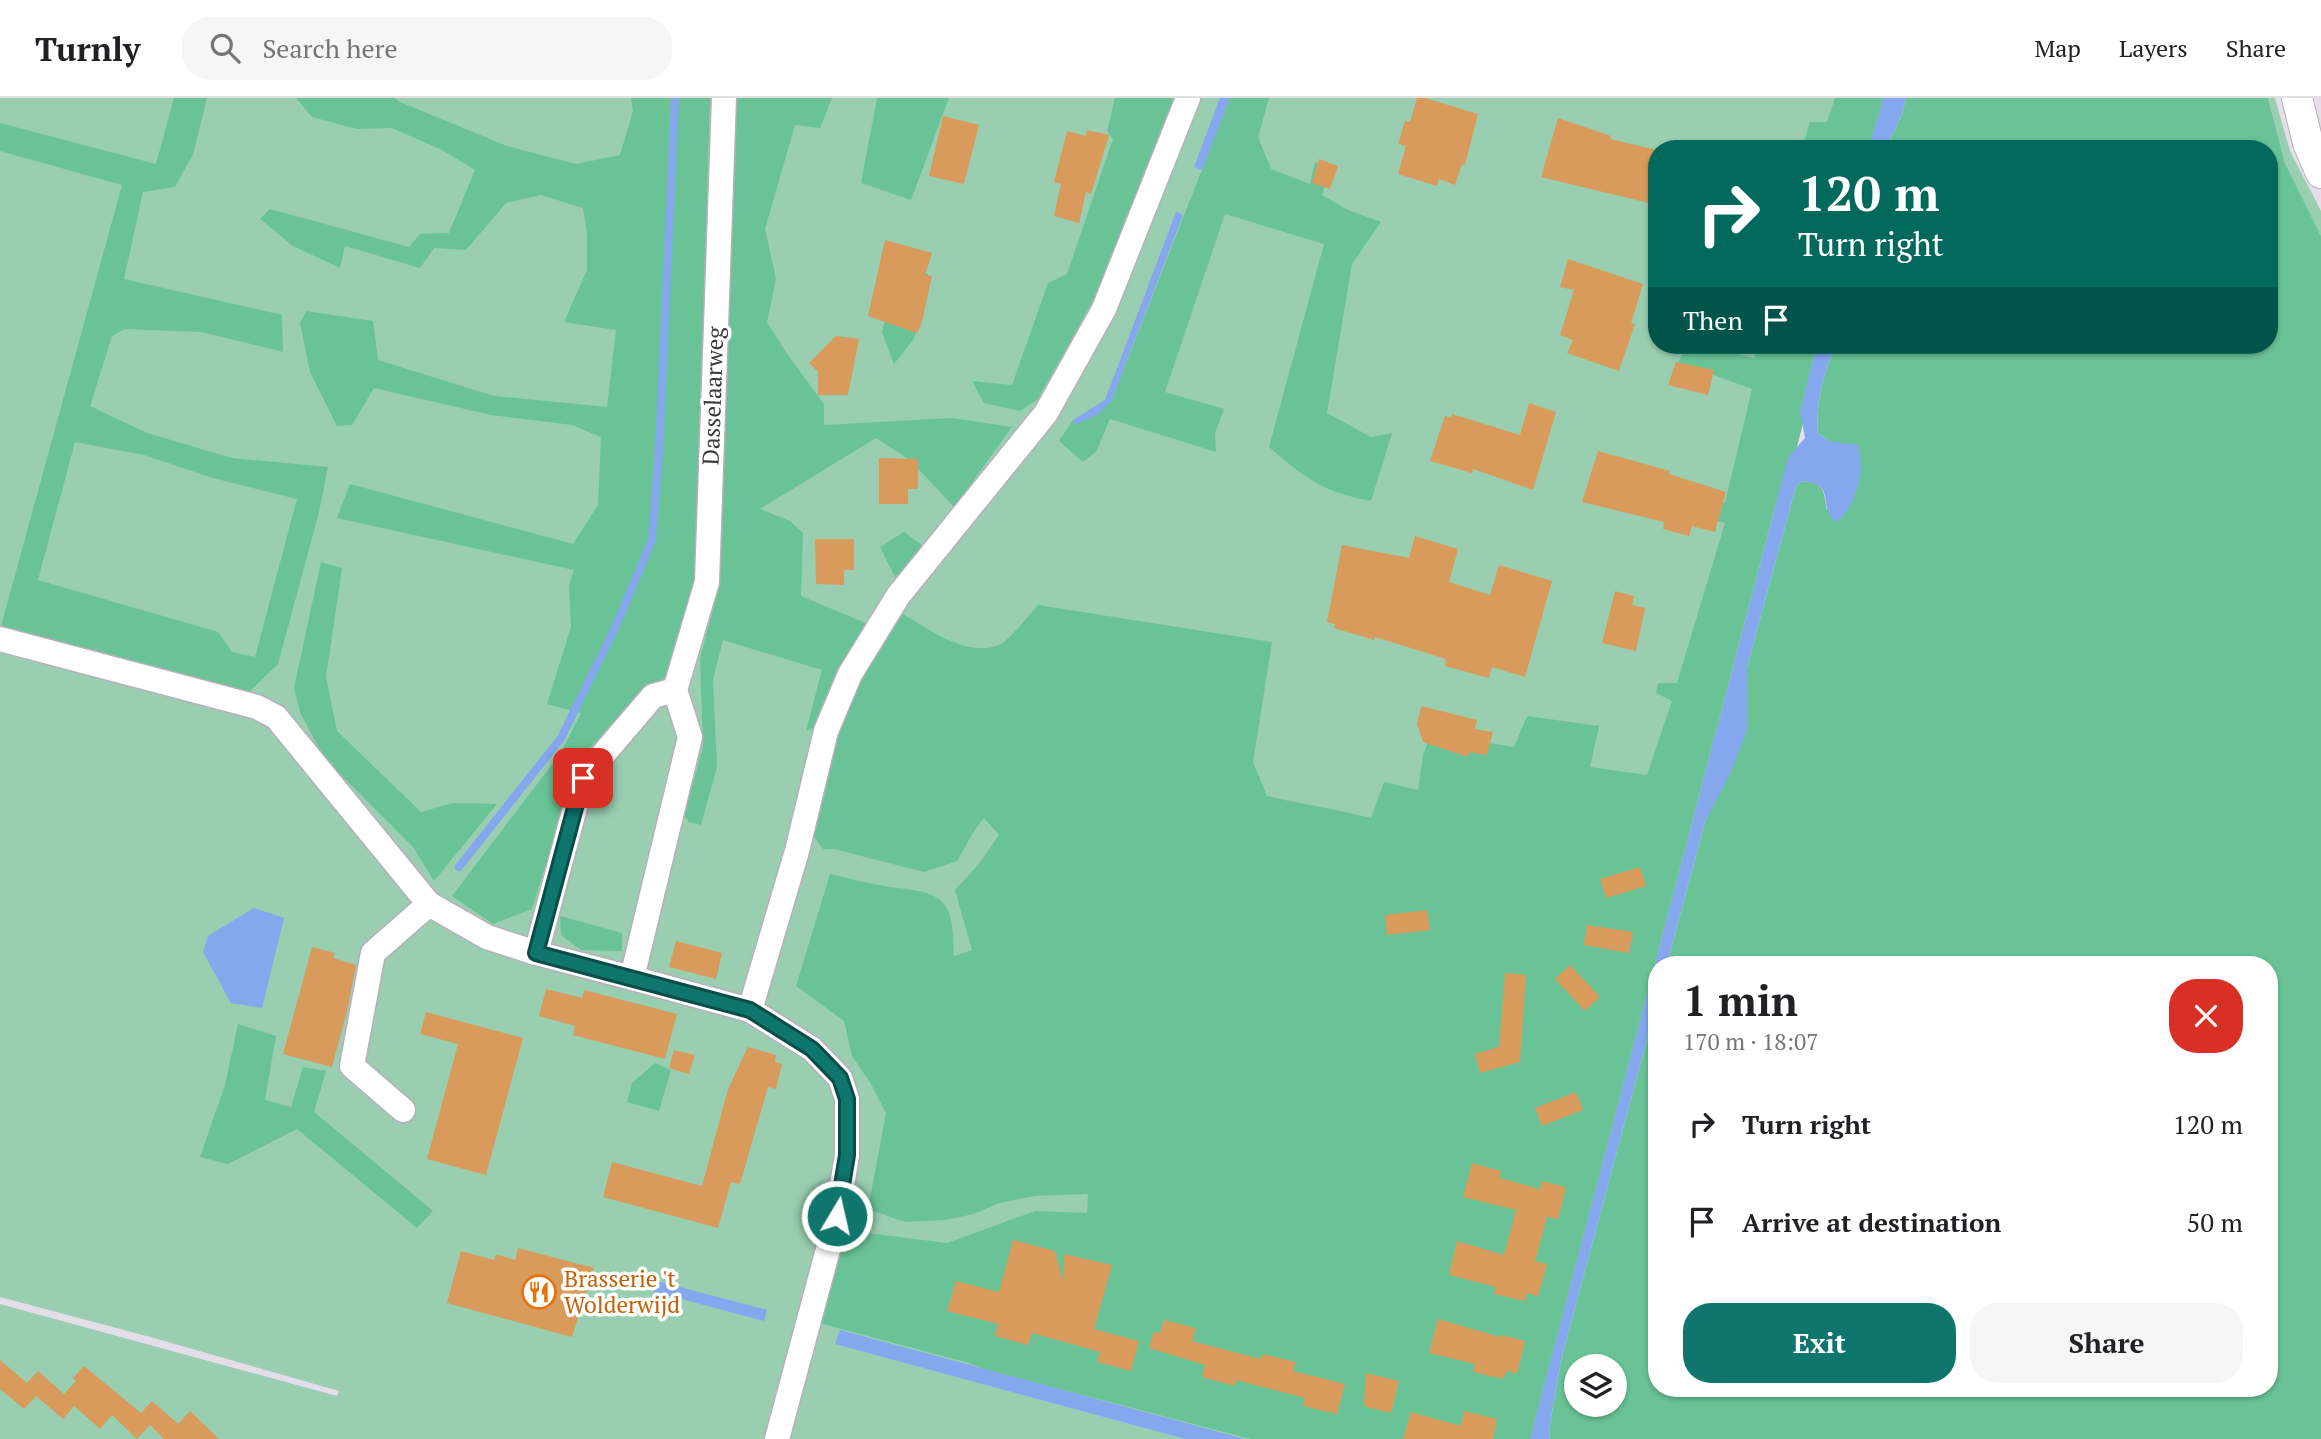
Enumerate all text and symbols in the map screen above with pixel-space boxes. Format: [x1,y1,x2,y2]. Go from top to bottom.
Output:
search box [182,17,672,80]
text: Turnly [35,27,140,70]
icon: search [206,29,244,67]
text: Search here [262,31,398,65]
text: Map [2034,32,2081,64]
text: Layers [2119,32,2188,64]
text: Share [2226,32,2286,64]
text: 120 m [1798,160,1940,225]
icon: right [1683,168,1774,259]
text: Turn right [1798,223,1944,265]
icon: arrive [1757,301,1795,339]
text: Then [1683,303,1743,337]
street label: Dasselaarweg [695,325,730,466]
pin [553,748,613,808]
icon: arrive [564,759,602,797]
text: 1 min [1683,972,1798,1028]
button: close [2169,979,2243,1053]
text: 170 m · 18:07 [1683,1026,1818,1057]
icon: right [1683,1105,1721,1143]
text: Turn right [1742,1107,1871,1141]
text: 120 m [2173,1107,2243,1141]
position arrow [800,1179,874,1253]
icon: arrive [1683,1203,1721,1241]
text: Arrive at destination [1742,1205,2001,1239]
text: 50 m [2187,1205,2243,1239]
place label: Brasserie 't Wolderwijd [564,1263,680,1320]
restaurant icon: Brasserie 't Wolderwijd [520,1273,558,1311]
button: Exit [1683,1303,1956,1383]
button: Share [1970,1303,2243,1383]
map controls [1564,1354,1627,1417]
button: layers [1564,1354,1627,1417]

